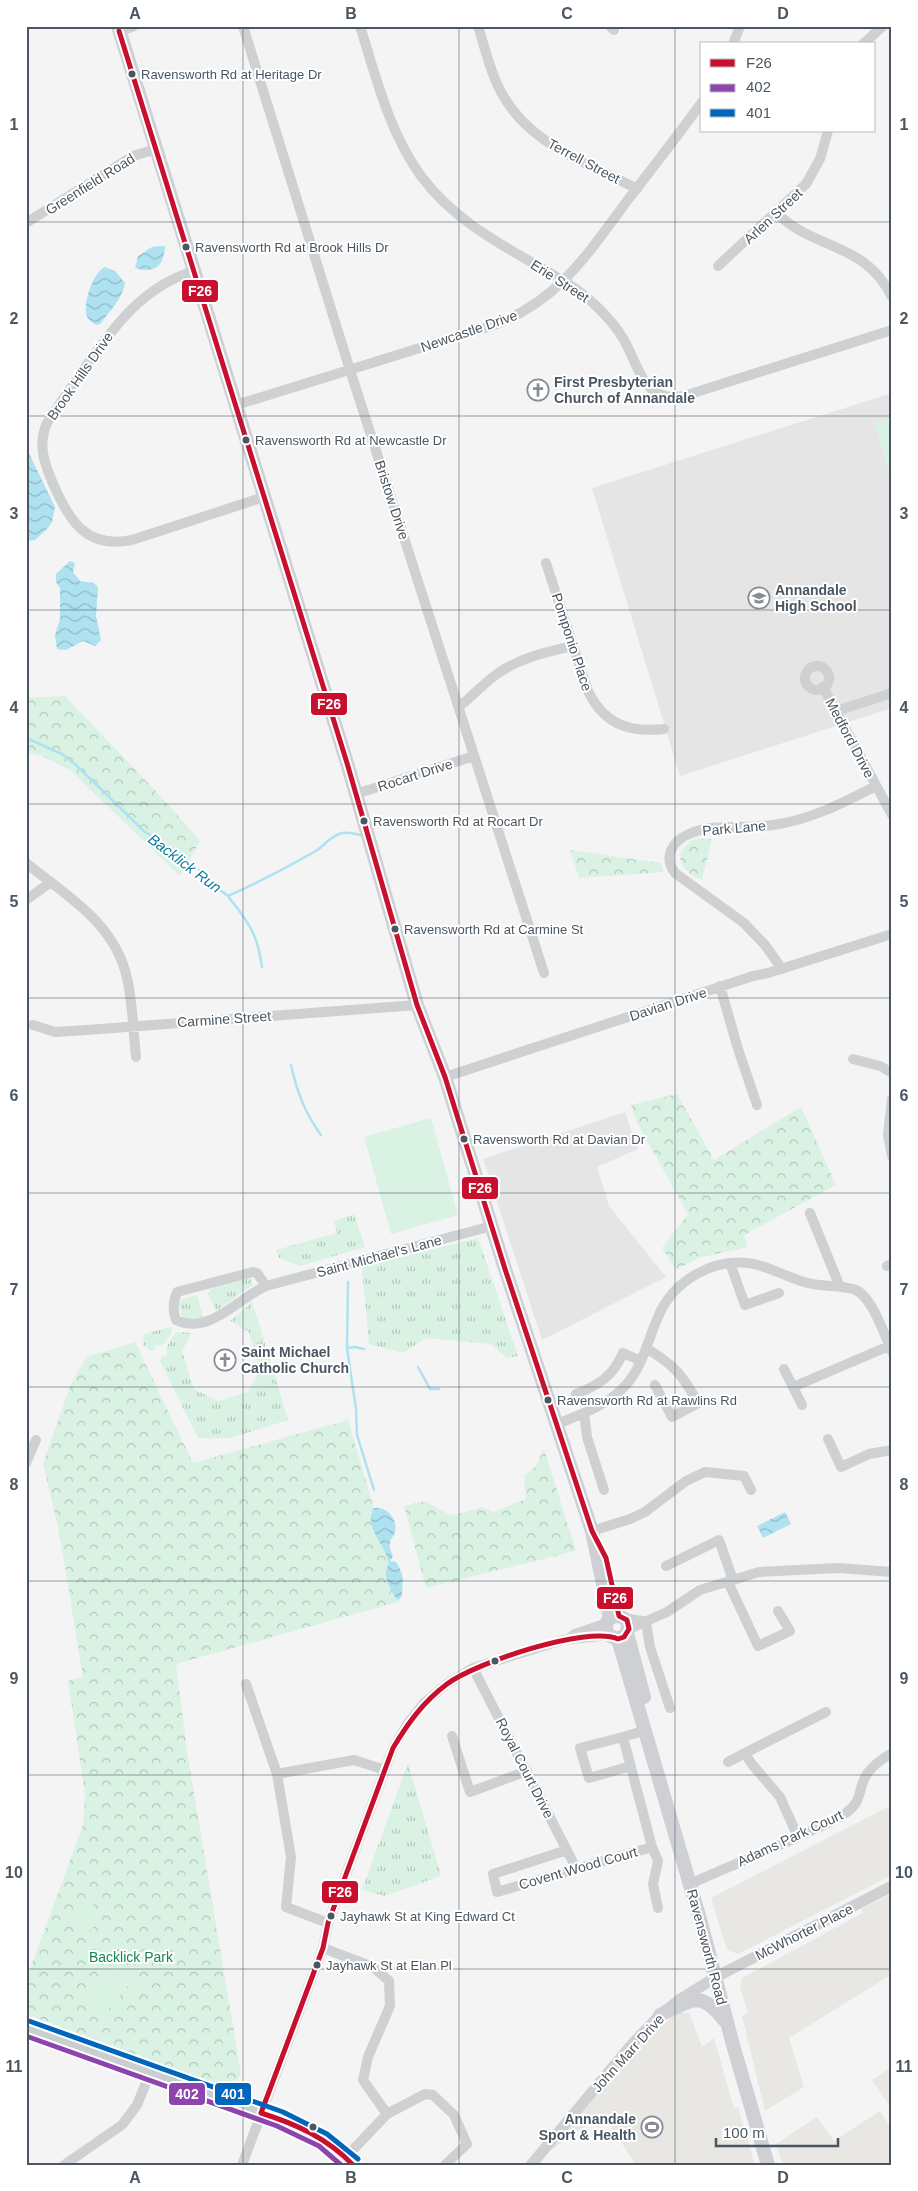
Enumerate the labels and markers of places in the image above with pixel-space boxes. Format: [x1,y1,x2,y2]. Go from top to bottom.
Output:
place label: Ravensworth Rd at Heritage Dr [141,67,322,82]
marker: Ravensworth Rd at Heritage Dr [127,69,137,79]
place label: Ravensworth Rd at Brook Hills Dr [195,240,389,255]
marker: Ravensworth Rd at Brook Hills Dr [181,242,191,252]
place label: First Presbyterian Church of Annandale [554,374,695,406]
church icon: First Presbyterian Church of Annandale [526,378,550,402]
place label: Ravensworth Rd at Newcastle Dr [255,433,447,448]
marker: Ravensworth Rd at Newcastle Dr [241,435,251,445]
place label: Annandale High School [775,582,857,614]
school or university icon: Annandale High School [747,586,771,610]
place label: Ravensworth Rd at Rocart Dr [373,814,543,829]
marker: Ravensworth Rd at Rocart Dr [359,816,369,826]
place label: Ravensworth Rd at Carmine St [404,922,584,937]
marker: Ravensworth Rd at Carmine St [390,924,400,934]
place label: Ravensworth Rd at Davian Dr [473,1132,646,1147]
marker: Ravensworth Rd at Davian Dr [459,1134,469,1144]
place label: Saint Michael Catholic Church [241,1344,349,1376]
church icon: Saint Michael Catholic Church [213,1348,237,1372]
place label: Ravensworth Rd at Rawlins Rd [557,1393,737,1408]
marker: Ravensworth Rd at Rawlins Rd [543,1395,553,1405]
unlabelled marker [490,1656,500,1666]
place label: Jayhawk St at King Edward Ct [340,1909,515,1924]
marker: Jayhawk St at King Edward Ct [326,1911,336,1921]
place label: Jayhawk St at Elan Pl [326,1958,452,1973]
marker: Jayhawk St at Elan Pl [312,1960,322,1970]
place label: Annandale Sport & Health [539,2111,636,2143]
sports icon: Annandale Sport & Health [640,2115,664,2139]
unlabelled marker [308,2122,318,2132]

